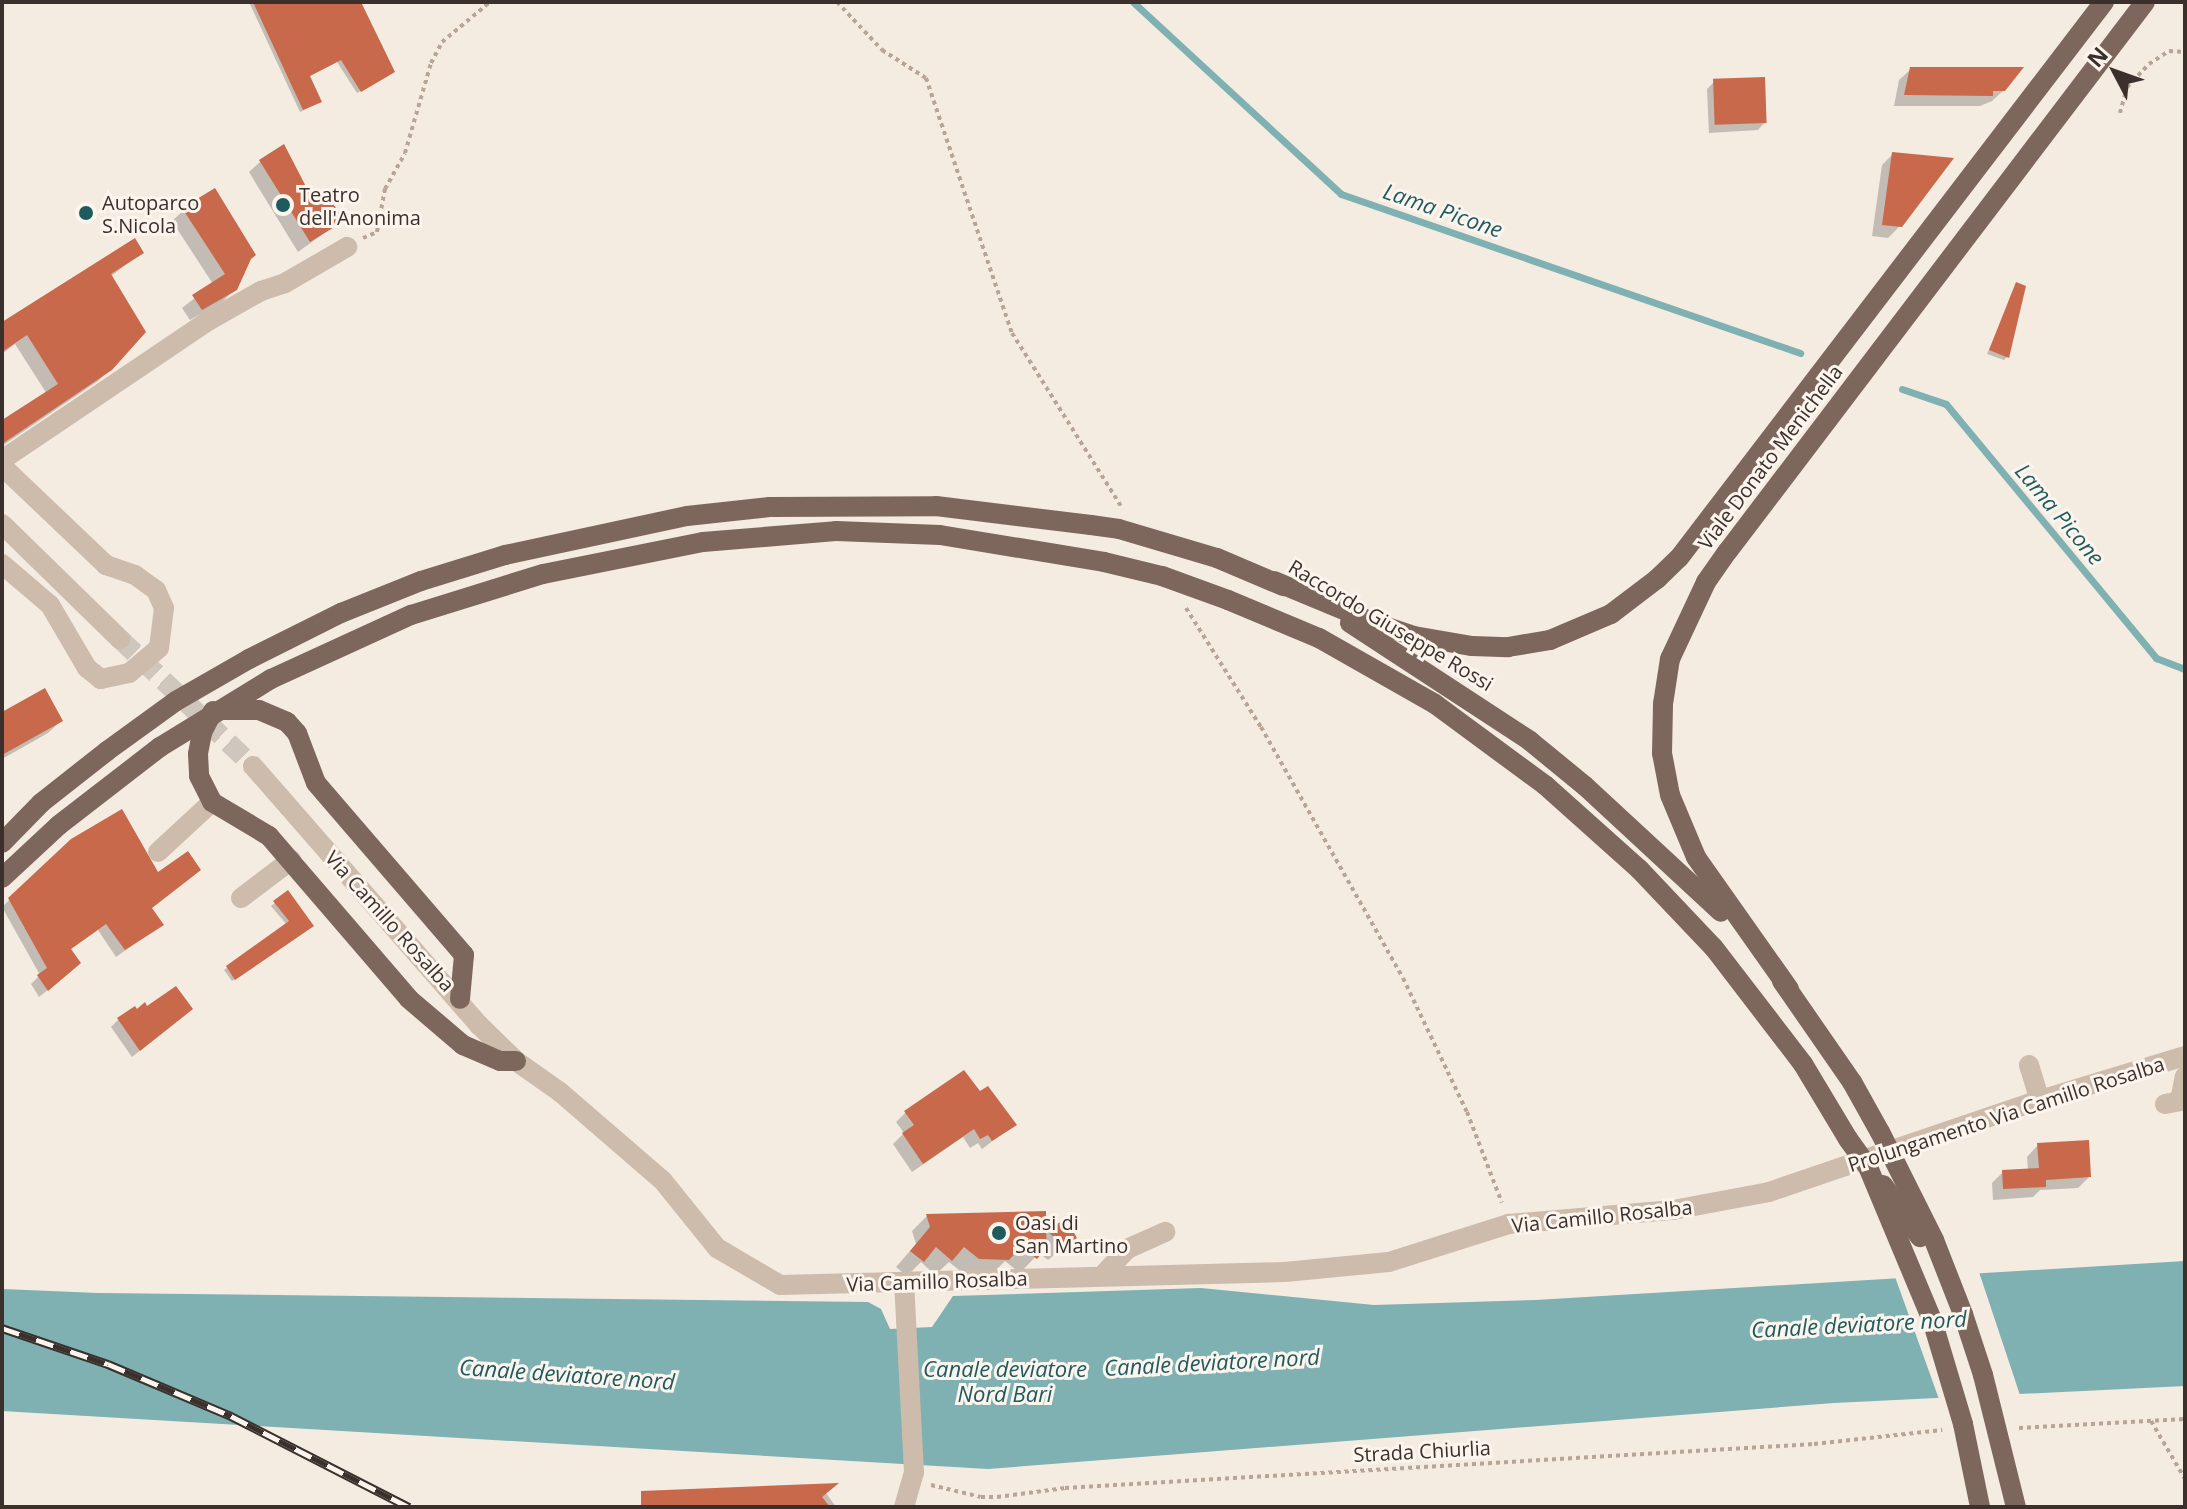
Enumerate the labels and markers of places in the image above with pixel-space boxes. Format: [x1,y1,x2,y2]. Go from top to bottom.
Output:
place label: Teatro dell'Anonima [299,182,421,229]
place label: Autoparco S.Nicola [102,190,199,237]
marker: Teatro dell'Anonima [274,196,292,214]
marker: Autoparco S.Nicola [77,204,95,222]
place label: Oasi di San Martino [1015,1210,1128,1257]
marker: Oasi di San Martino [990,1224,1008,1242]

